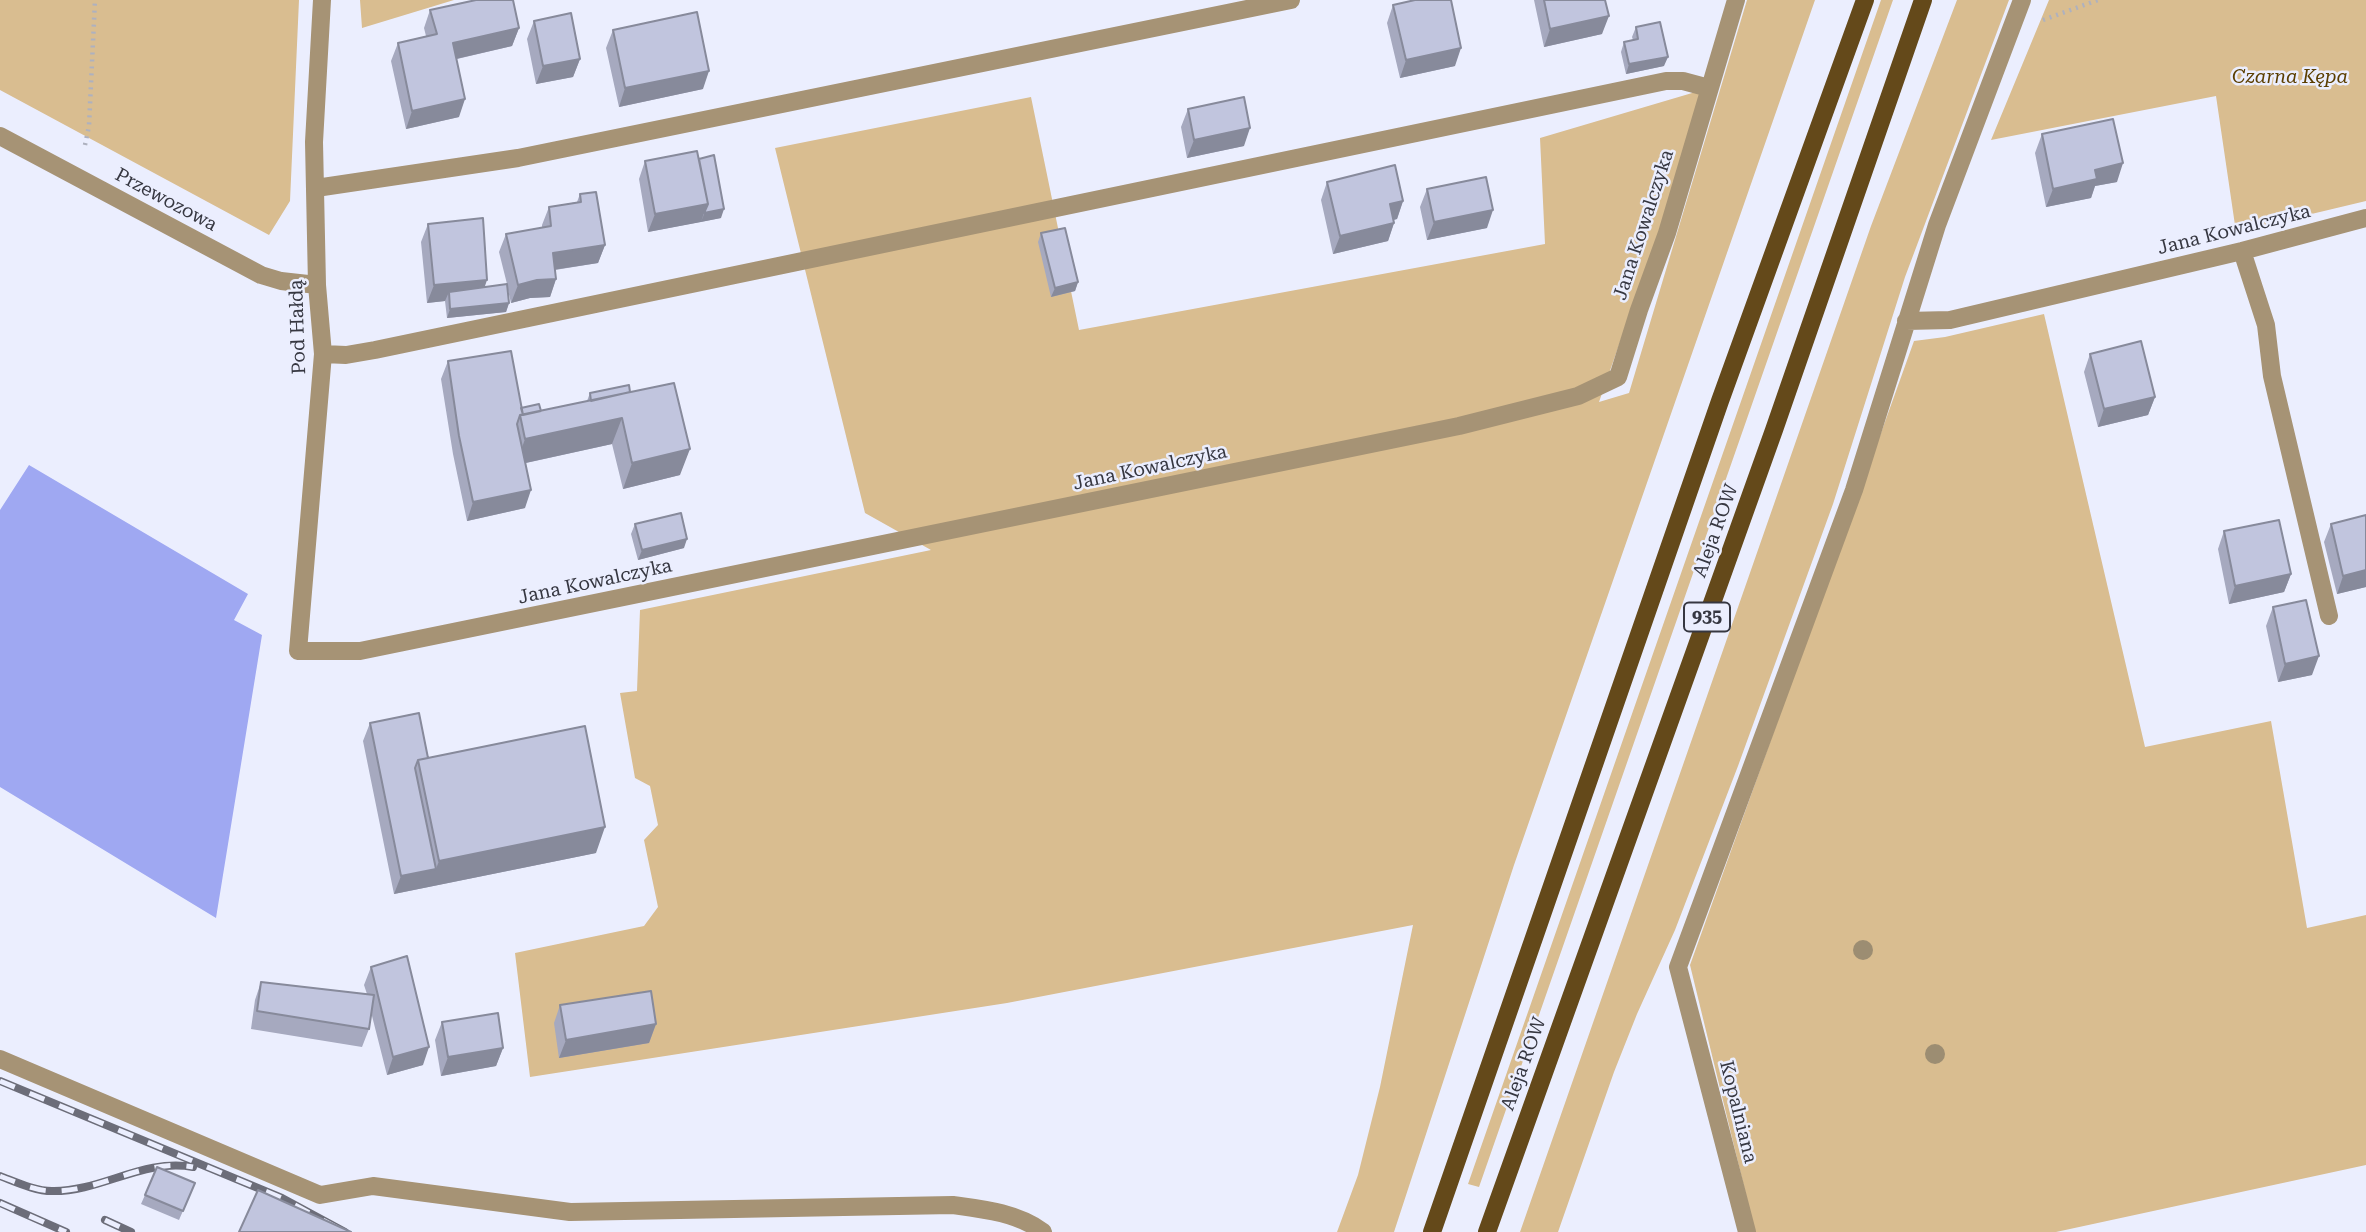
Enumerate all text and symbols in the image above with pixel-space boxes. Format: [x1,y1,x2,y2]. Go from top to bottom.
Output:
park label: Czarna Kępa [2232,66,2348,88]
street label: Jana Kowalczyka [1609,147,1679,303]
street label: Przewozowa [111,164,221,236]
street label: Jana Kowalczyka [2155,200,2313,260]
street label: Pod Hałdą [285,279,311,375]
street label: Jana Kowalczyka [1071,441,1229,495]
street label: Aleja ROW [1689,481,1743,581]
street label: Jana Kowalczyka [516,555,674,609]
road number: 935 [1684,602,1730,632]
street label: Aleja ROW [1497,1014,1551,1114]
street label: Kopalniana [1714,1058,1762,1166]

